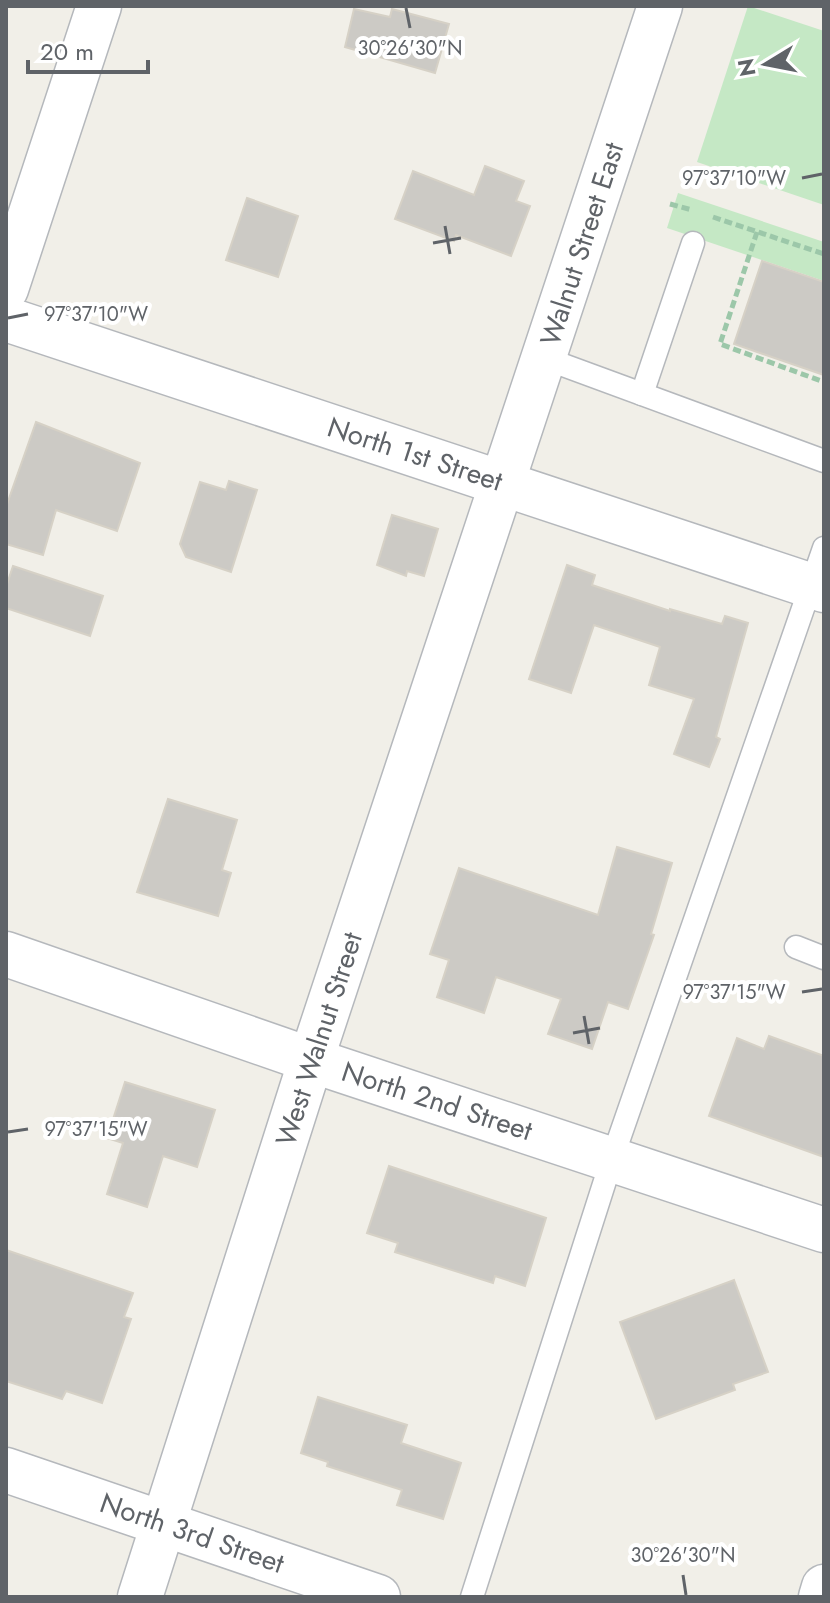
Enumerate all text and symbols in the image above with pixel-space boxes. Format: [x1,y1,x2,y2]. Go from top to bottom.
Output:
scale bar [28,24,148,74]
north arrow [726,24,806,104]
text: 20 m [40,34,94,69]
text: 30°26'30"N [358,34,462,63]
text: N [729,56,764,79]
street label: Walnut Street East [530,137,634,351]
text: 97°37'10"W [682,164,786,193]
text: 97°37'10"W [44,300,148,329]
street label: North 1st Street [322,406,508,502]
street label: West Walnut Street [265,927,373,1151]
text: 97°37'15"W [682,978,786,1007]
street label: North 2nd Street [336,1051,538,1151]
text: 97°37'15"W [44,1115,148,1144]
street label: North 3rd Street [94,1482,290,1584]
text: 30°26'30"N [631,1541,735,1570]

